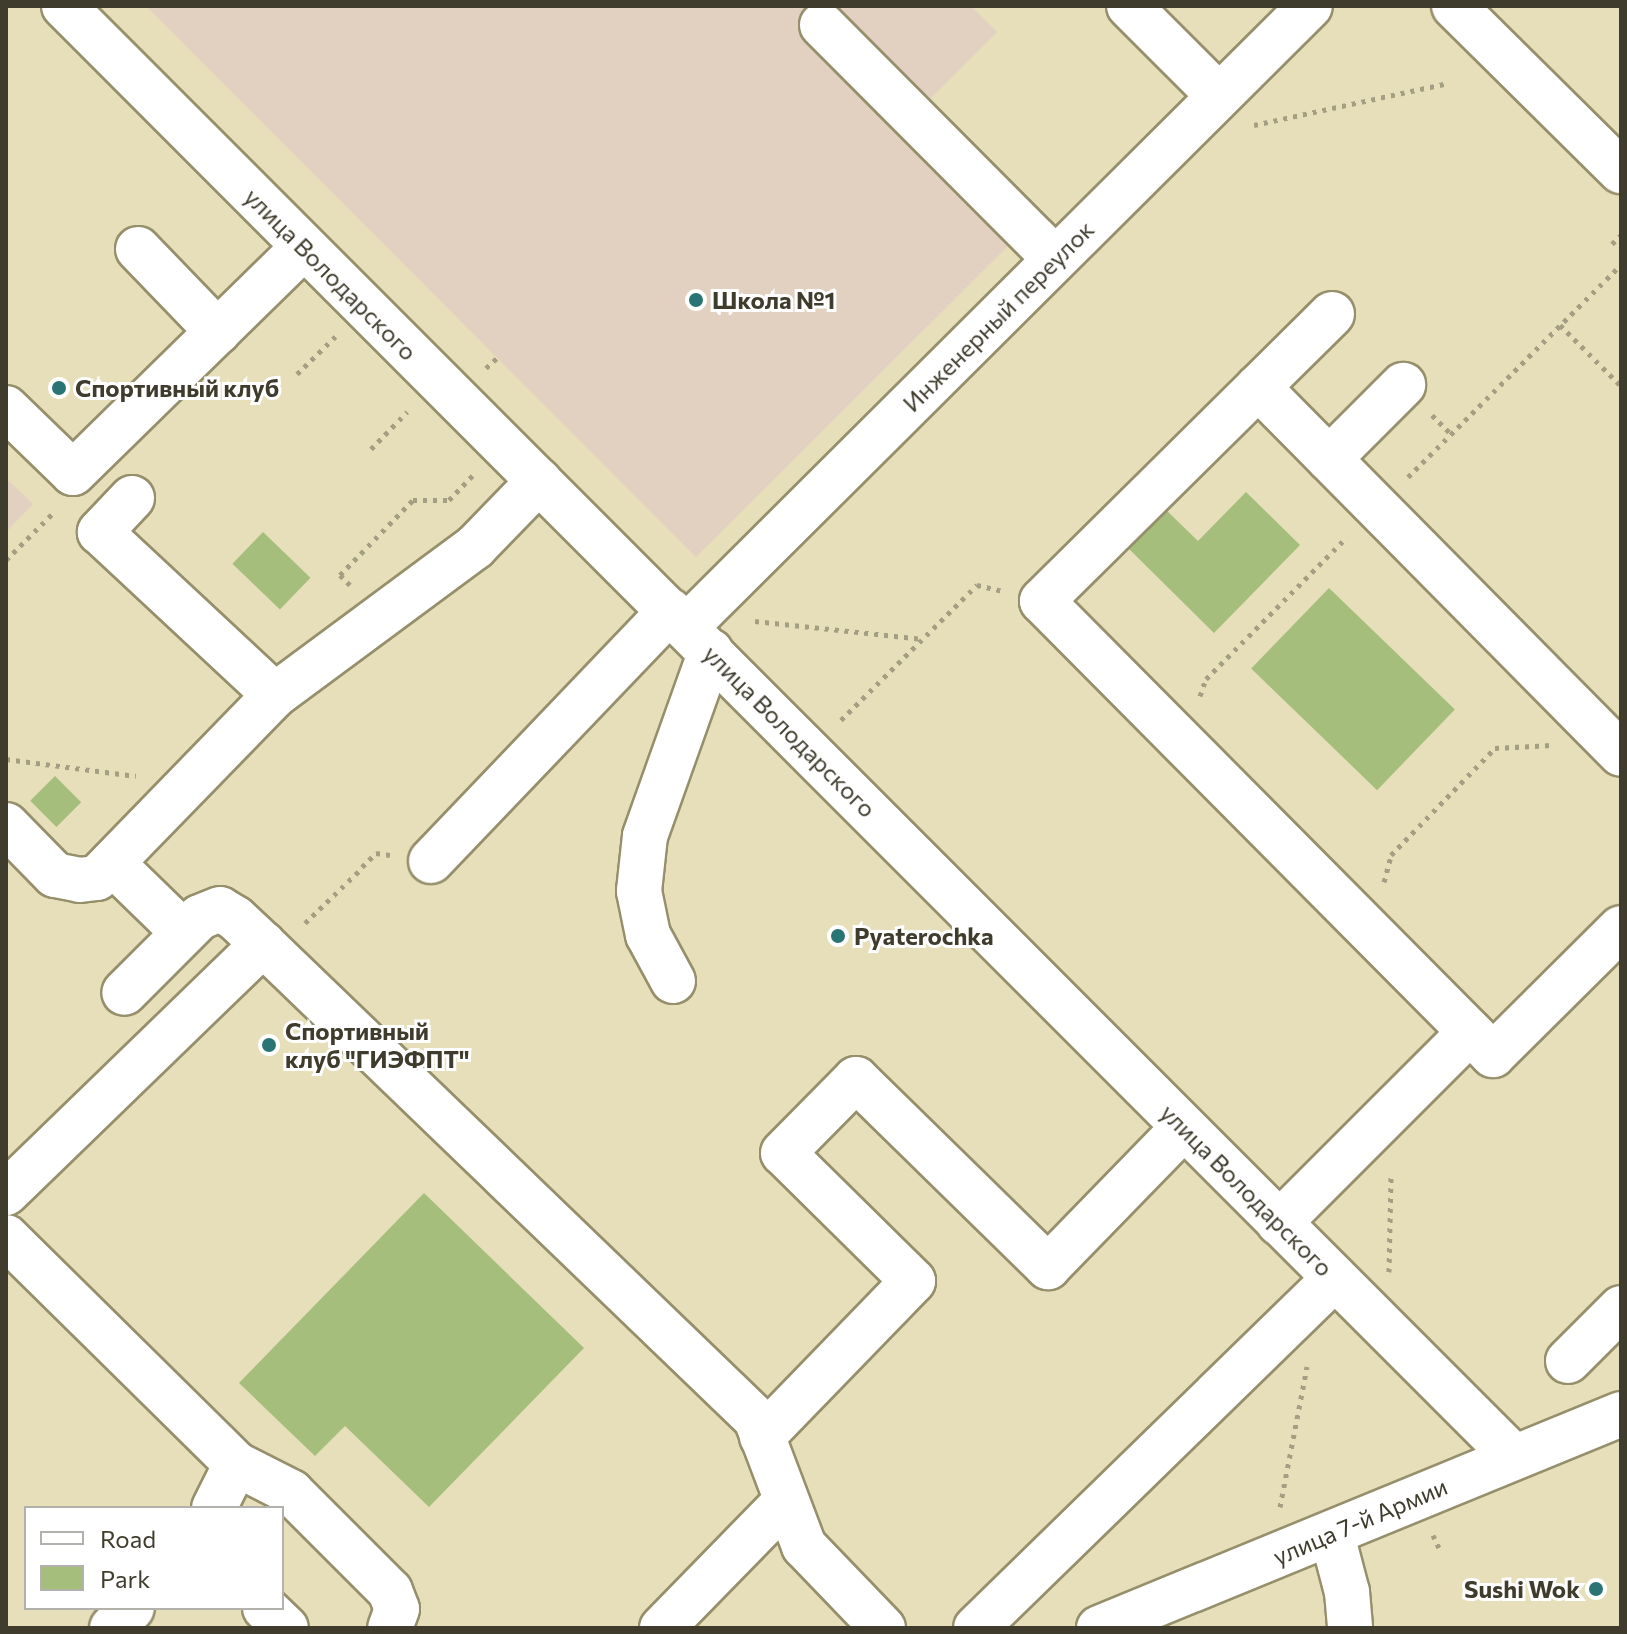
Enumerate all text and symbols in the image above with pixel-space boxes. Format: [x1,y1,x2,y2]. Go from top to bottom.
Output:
street label: улица Володарского [239,182,423,366]
street label: Инженерный переулок [897,215,1099,417]
place label: Школа №1 [712,286,835,314]
marker: Школа №1 [687,291,705,309]
place label: Спортивный клуб [75,374,279,402]
marker: Спортивный клуб [50,379,68,397]
street label: улица Володарского [698,639,882,823]
place label: Pyaterochka [854,922,994,950]
marker: Pyaterochka [829,927,847,945]
place label: Спортивный клуб "ГИЭФПТ" [285,1017,469,1073]
marker: Спортивный клуб "ГИЭФПТ" [260,1036,278,1054]
street label: улица Володарского [1155,1098,1339,1282]
street label: улица 7-й Армии [1268,1471,1452,1571]
legend [24,1506,284,1610]
text: Road [100,1524,156,1553]
text: Park [100,1564,150,1593]
place label: Sushi Wok [1464,1575,1580,1603]
marker: Sushi Wok [1587,1580,1605,1598]

